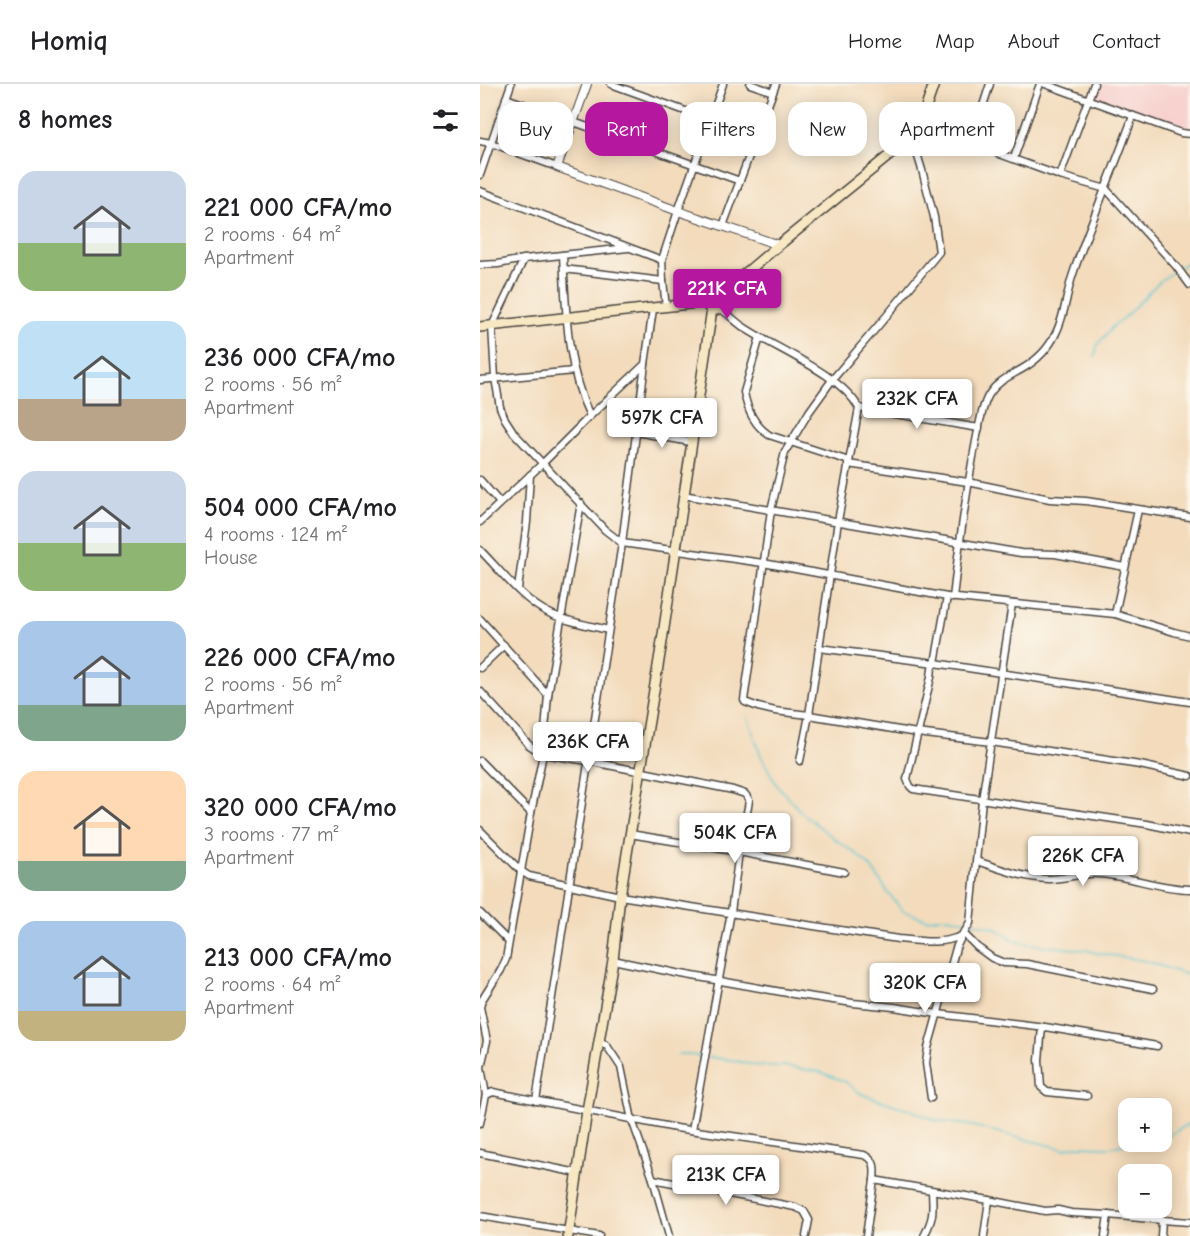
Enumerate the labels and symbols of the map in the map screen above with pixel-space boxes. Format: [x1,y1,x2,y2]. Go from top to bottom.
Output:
pin: 221K CFA [665,269,789,320]
pin: 232K CFA [855,379,979,430]
pin: 597K CFA [600,398,724,449]
pin: 236K CFA [526,722,650,773]
pin: 504K CFA [673,813,797,864]
pin: 226K CFA [1021,836,1145,887]
pin: 320K CFA [863,963,987,1014]
pin: 213K CFA [664,1155,788,1206]

